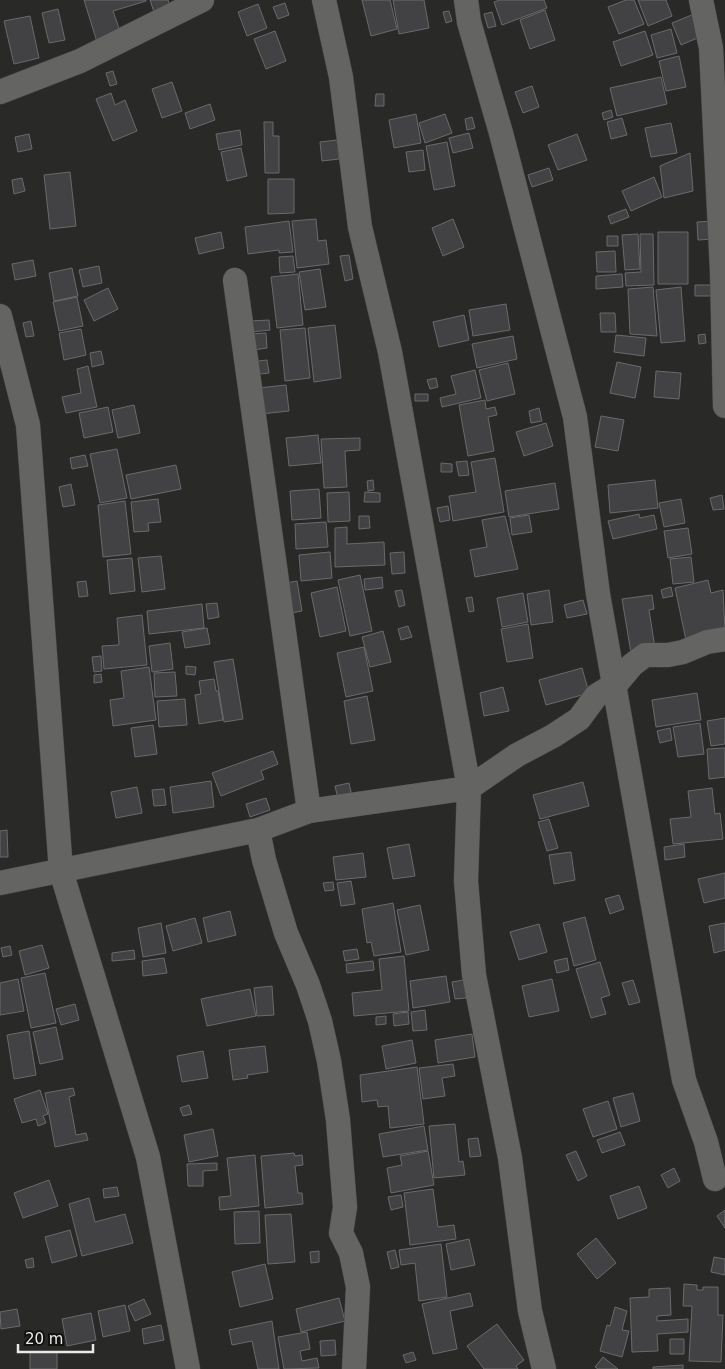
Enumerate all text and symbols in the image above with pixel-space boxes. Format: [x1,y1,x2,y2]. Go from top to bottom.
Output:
scale bar [18,1322,92,1354]
text: 20 m [25,1330,63,1348]

